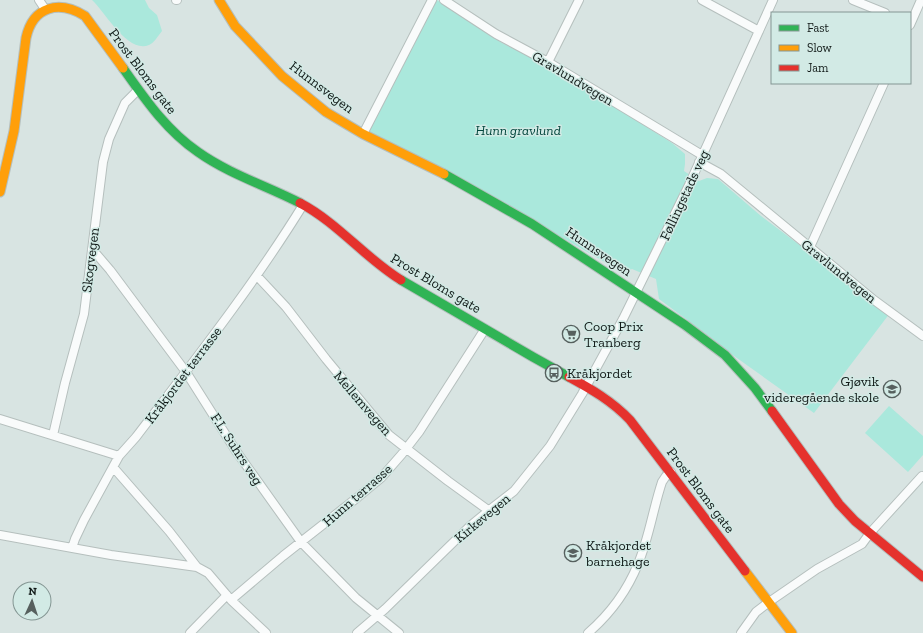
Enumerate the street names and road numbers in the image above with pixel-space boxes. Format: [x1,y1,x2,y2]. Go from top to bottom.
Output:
street label: Prost Bloms gate [105,25,180,118]
street label: Gravlundvegen [529,47,616,109]
street label: Hunnsvegen [286,58,357,117]
street label: Føllingstads veg [656,147,713,243]
street label: Hunnsvegen [562,223,635,280]
street label: Skogvegen [78,227,103,293]
street label: Gravlundvegen [798,236,880,307]
street label: Prost Bloms gate [387,250,484,317]
street label: Kråkjordet terrasse [141,323,226,427]
street label: Mellemvegen [330,368,395,439]
street label: F.L. Suhrs veg [207,410,266,489]
street label: Prost Bloms gate [663,444,738,537]
street label: Hunn terrasse [319,460,396,530]
street label: Kirkevegen [451,490,514,547]

